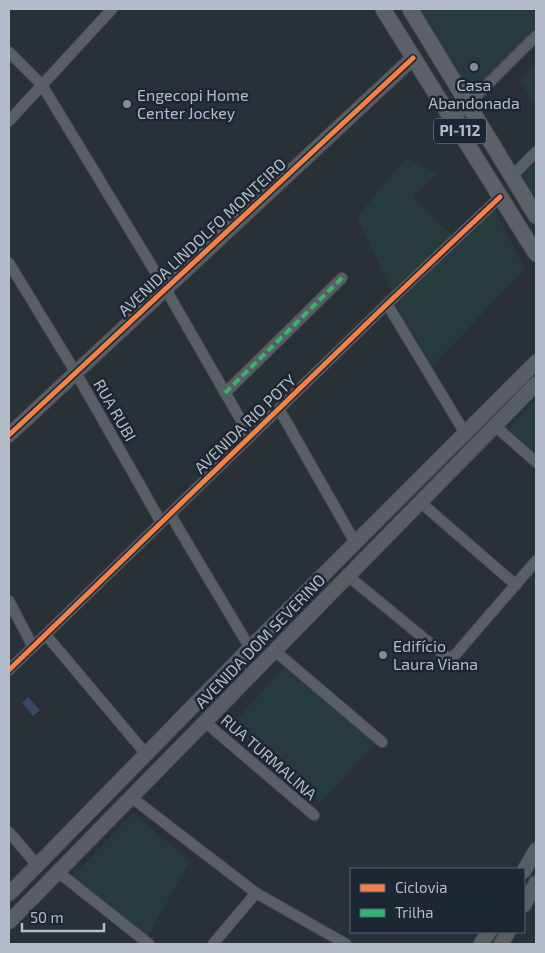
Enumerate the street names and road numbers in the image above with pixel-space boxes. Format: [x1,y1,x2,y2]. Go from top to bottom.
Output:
road number: PI-112 [434,118,486,144]
street label: AVENIDA LINDOLFO MONTEIRO [114,154,289,319]
street label: AVENIDA RIO POTY [190,370,299,477]
street label: RUA RUBI [90,375,141,444]
street label: AVENIDA DOM SEVERINO [191,570,329,712]
street label: RUA TURMALINA [218,710,321,803]

